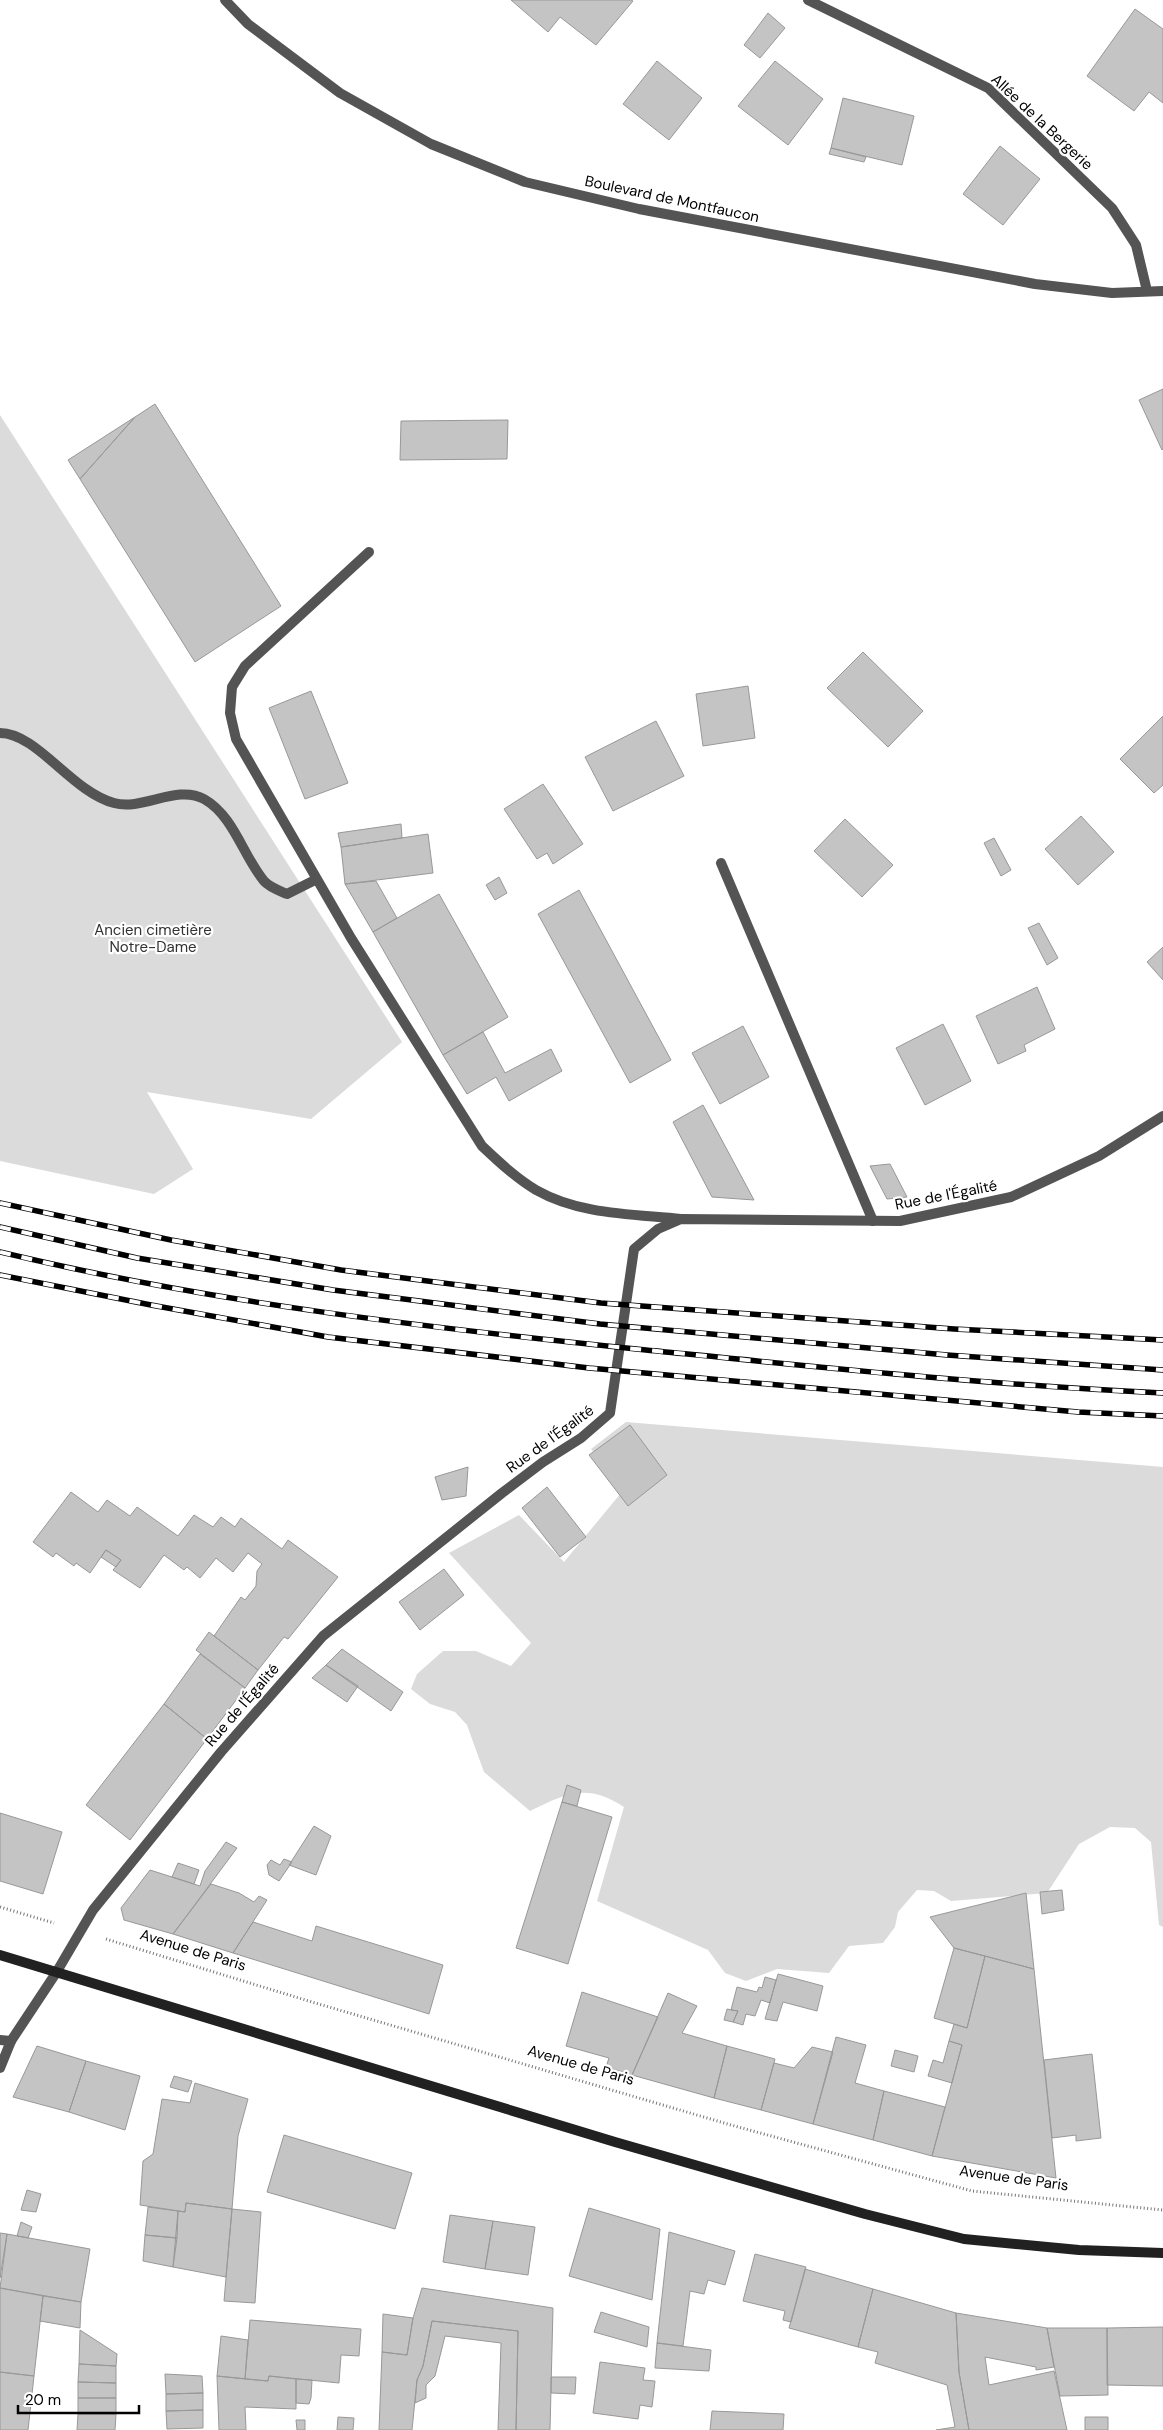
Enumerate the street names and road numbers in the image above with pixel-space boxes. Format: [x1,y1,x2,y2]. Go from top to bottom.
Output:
street label: Allée de la Bergerie [987,70,1097,174]
street label: Boulevard de Montfaucon [583,171,761,227]
street label: Rue de l'Égalité [893,1175,999,1215]
street label: Rue de l'Égalité [502,1400,598,1478]
street label: Rue de l'Égalité [200,1659,284,1751]
street label: Avenue de Paris [137,1924,249,1976]
street label: Avenue de Paris [525,2040,637,2090]
street label: Avenue de Paris [958,2160,1070,2196]

